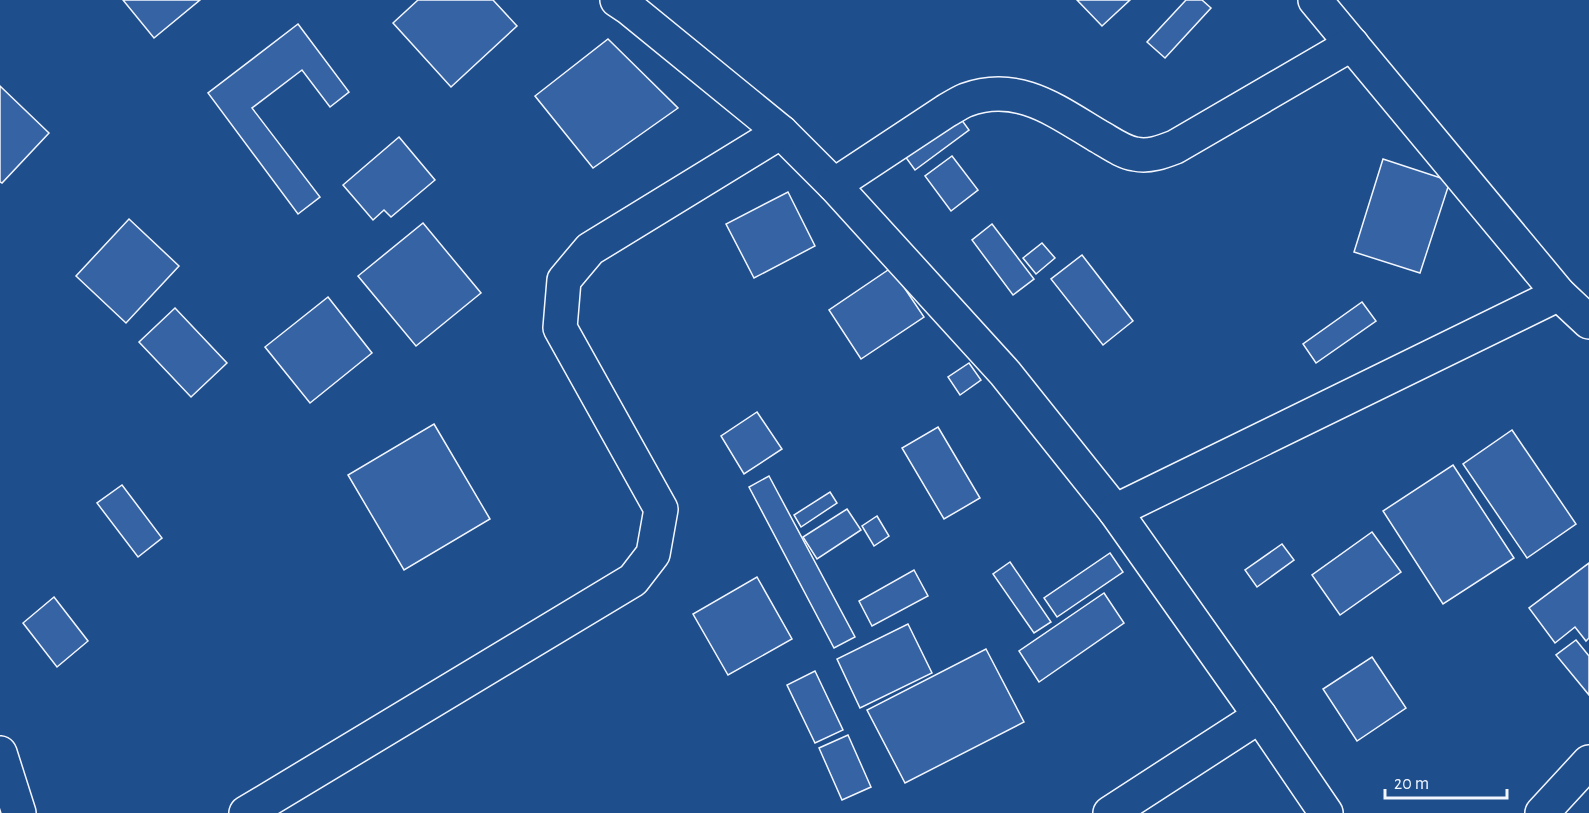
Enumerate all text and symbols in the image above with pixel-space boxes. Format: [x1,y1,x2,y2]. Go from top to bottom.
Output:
scale bar [1385,762,1506,800]
text: 20 m [1394,775,1429,793]

